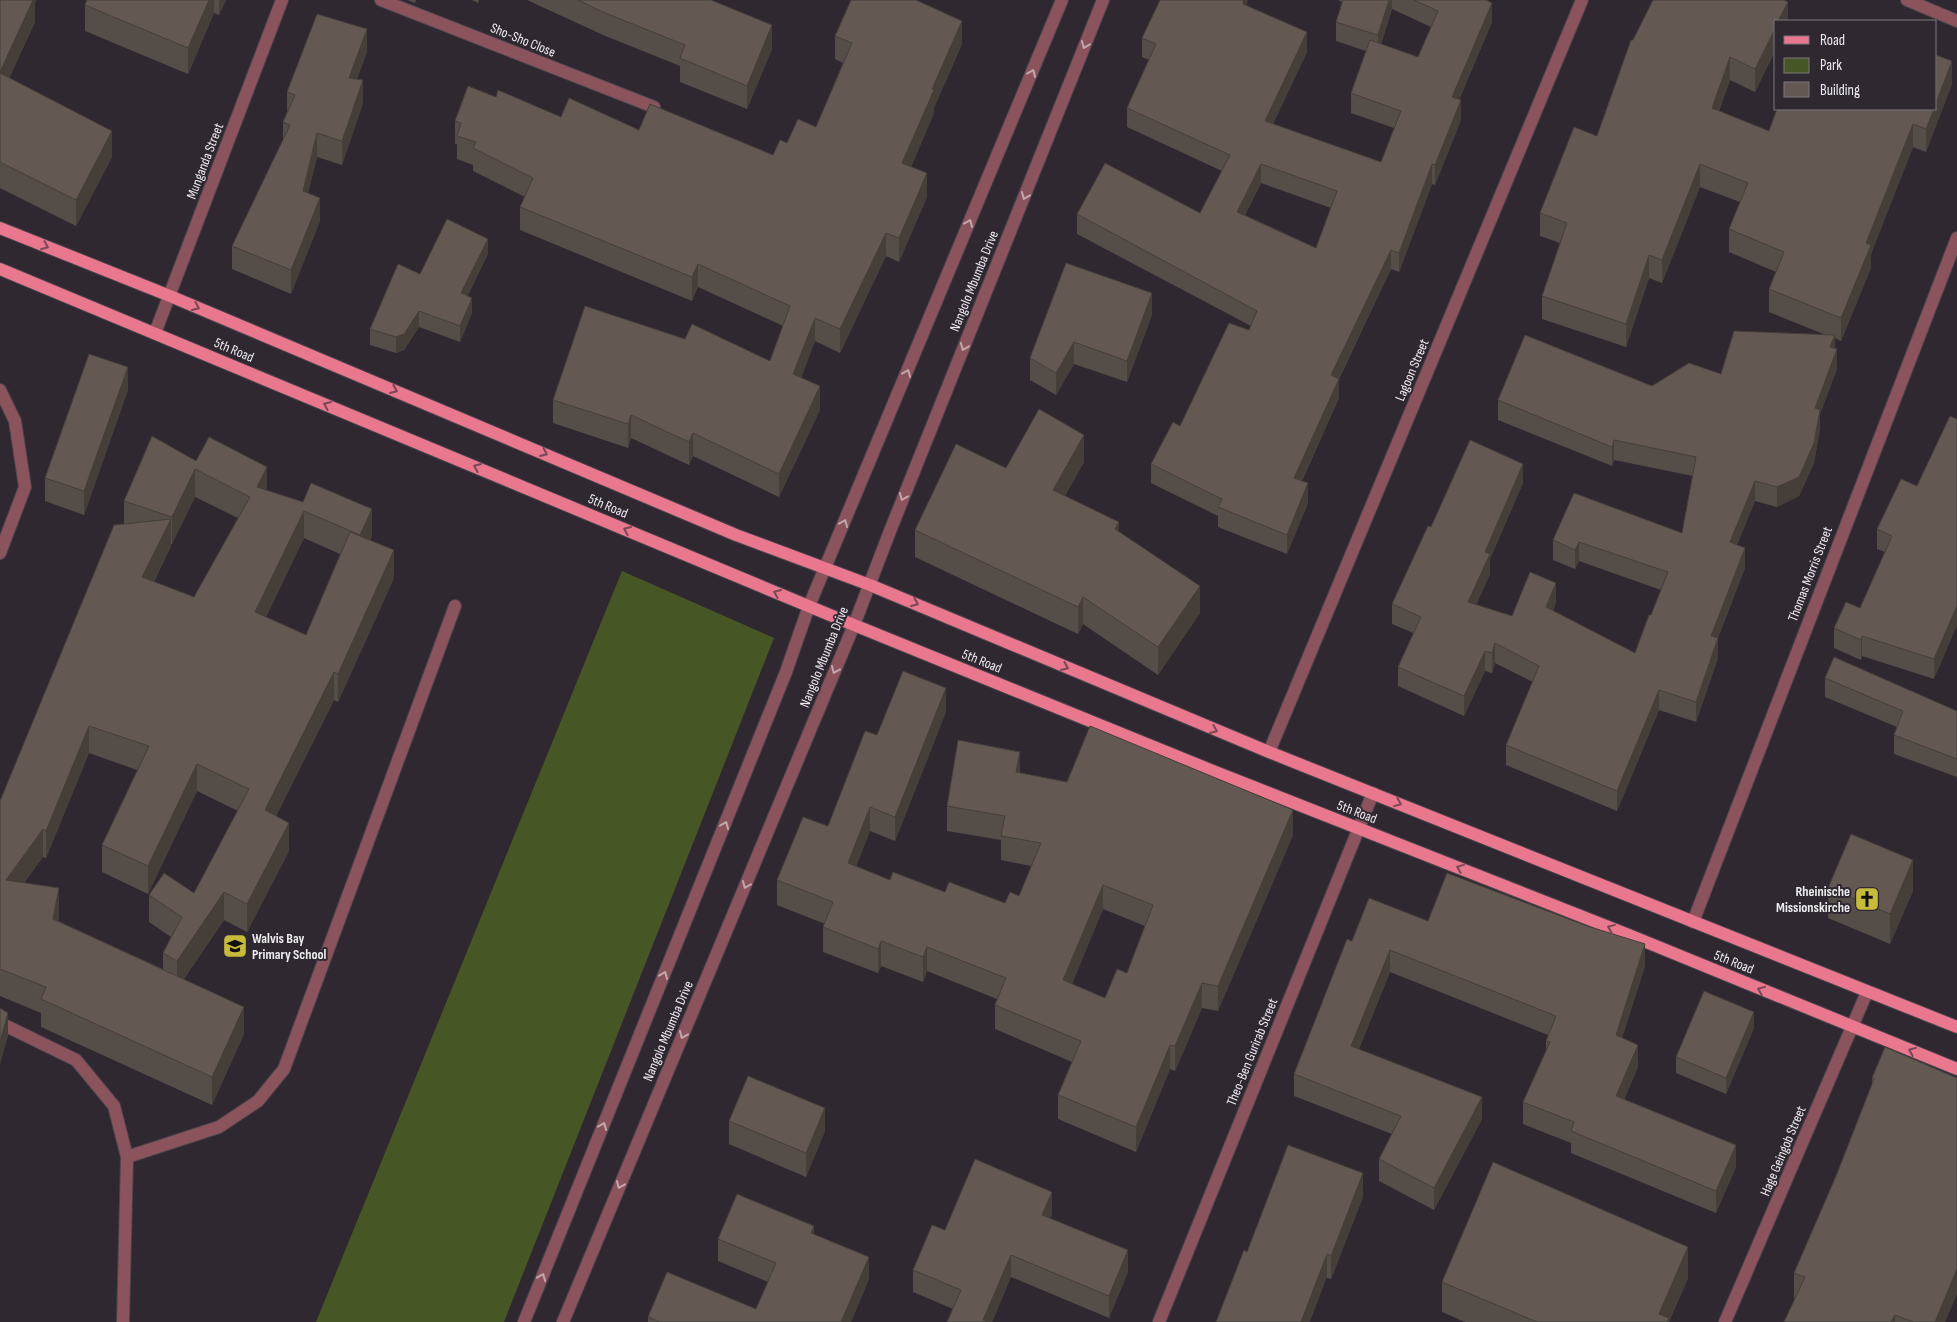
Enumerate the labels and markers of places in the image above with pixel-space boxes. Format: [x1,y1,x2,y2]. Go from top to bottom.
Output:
place label: Rheinische Missionskirche [1776,883,1850,916]
church icon: Rheinische Missionskirche [1854,886,1880,912]
place label: Walvis Bay Primary School [252,930,327,963]
school or university icon: Walvis Bay Primary School [222,933,248,959]

